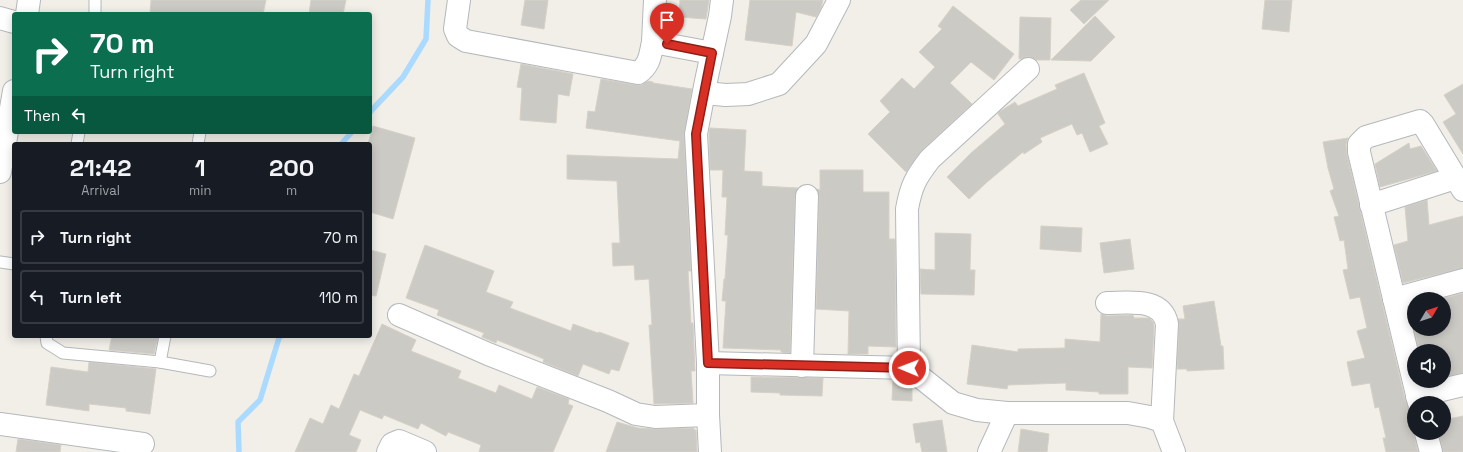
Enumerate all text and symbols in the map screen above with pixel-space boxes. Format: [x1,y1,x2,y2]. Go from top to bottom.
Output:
pin [650,3,684,44]
icon: arrive [656,9,678,31]
text: 70 m [90,25,155,61]
icon: right [24,28,76,80]
text: Turn right [90,60,174,83]
icon: left [68,104,90,126]
text: Then [24,106,60,125]
text: 21:42 [70,152,131,183]
text: 1 [195,152,206,183]
text: 200 [269,152,314,183]
text: Arrival [81,182,120,199]
text: min [189,182,211,199]
text: m [286,182,297,199]
icon: right [26,226,48,248]
text: Turn right [60,228,131,247]
text: 70 m [323,228,358,247]
icon: left [26,286,48,308]
text: Turn left [60,288,122,307]
text: 110 m [319,288,358,307]
north arrow [1407,292,1451,336]
map controls [1407,292,1451,440]
button: sound [1407,344,1451,388]
position arrow [888,347,930,389]
button: search [1407,396,1451,440]

